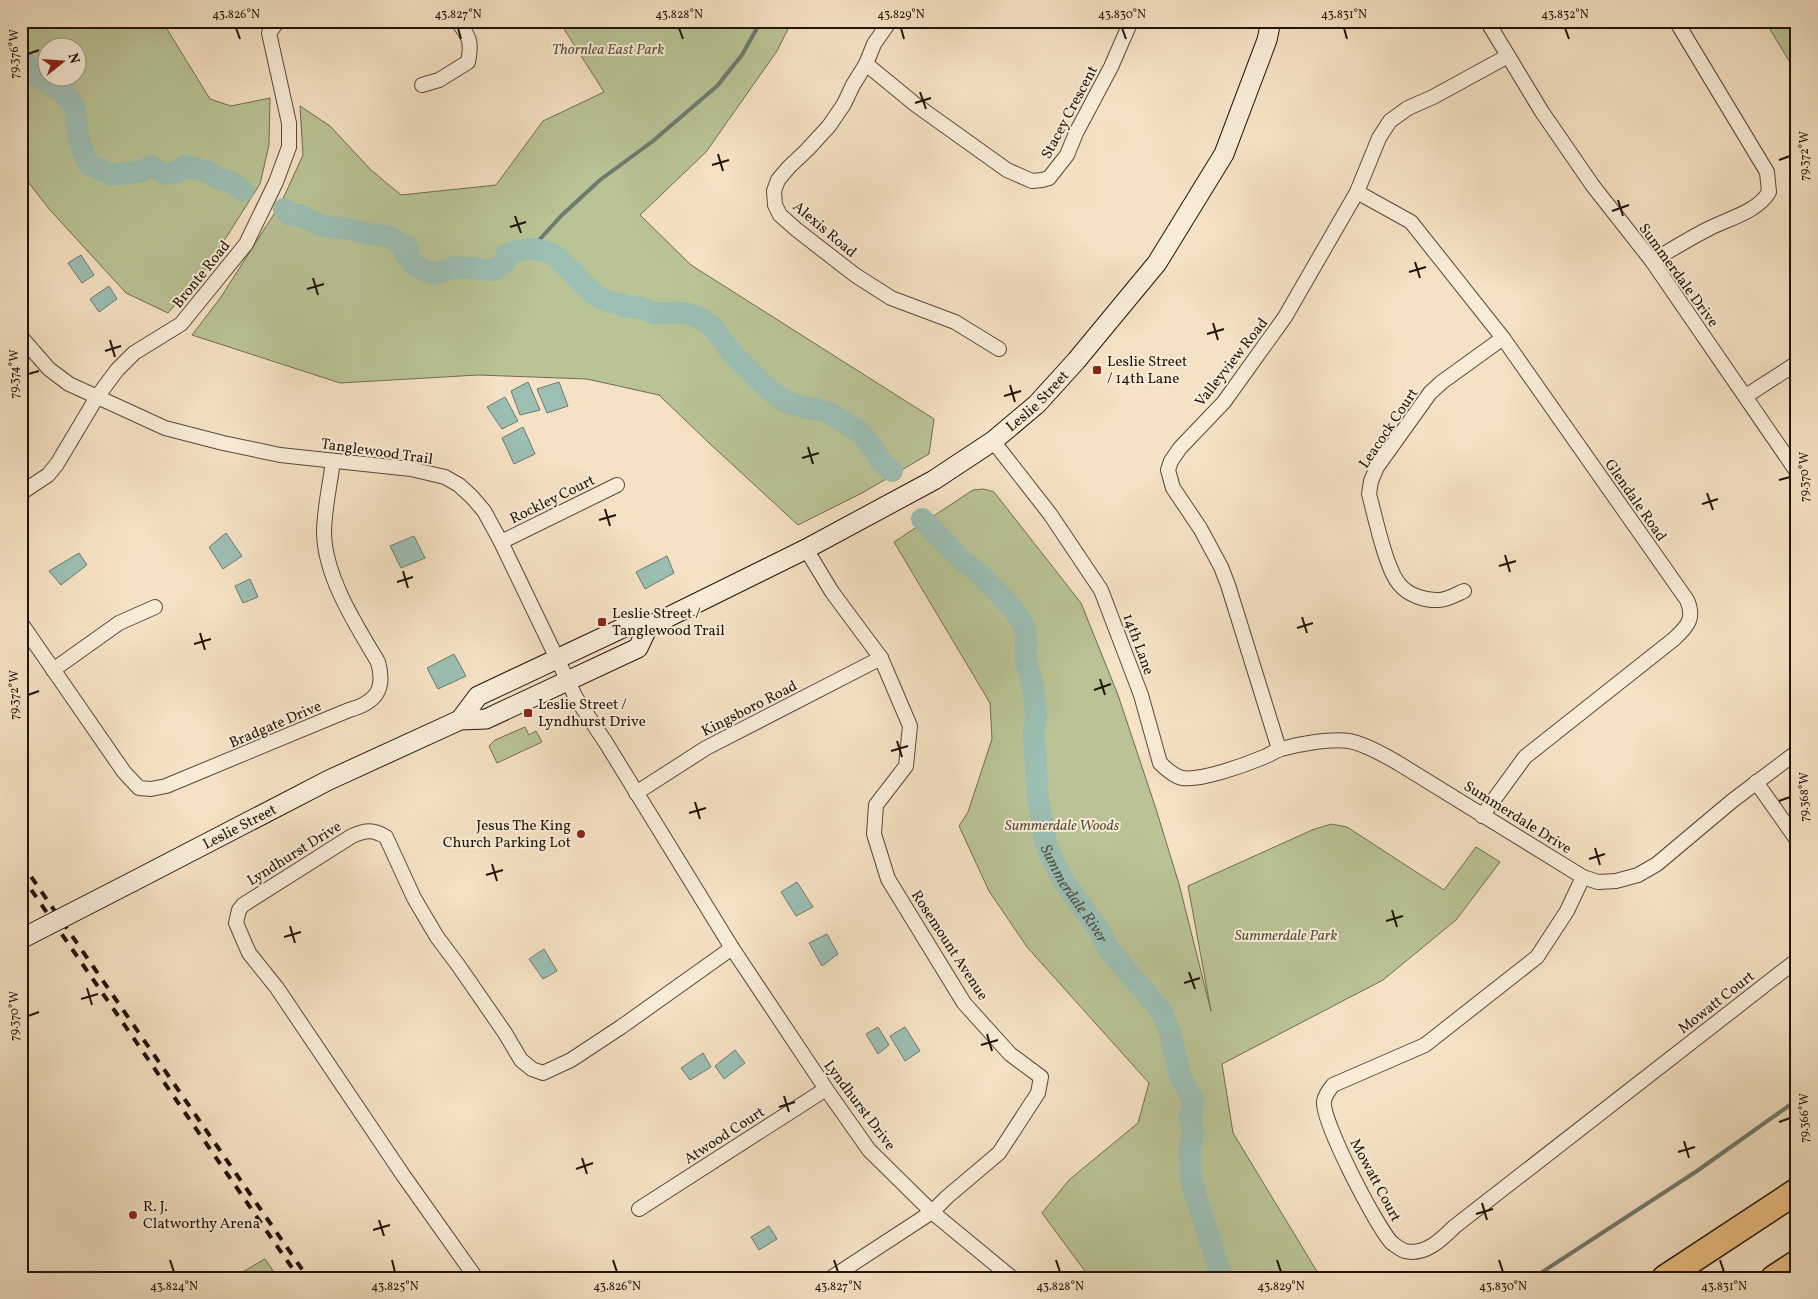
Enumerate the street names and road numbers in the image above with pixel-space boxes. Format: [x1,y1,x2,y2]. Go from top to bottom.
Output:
street label: Stacey Crescent [1037,62,1104,163]
street label: Alexis Road [787,197,861,263]
street label: Summerdale Drive [1633,220,1723,332]
street label: Bronte Road [168,237,236,313]
street label: Valleyview Road [1191,314,1274,412]
street label: Leslie Street [1002,367,1074,438]
street label: Leacock Court [1355,384,1424,473]
street label: Tanglewood Trail [319,434,434,471]
street label: Glendale Road [1599,456,1671,546]
street label: Rockley Court [507,471,599,530]
street label: 14th Lane [1117,611,1158,678]
street label: Kingsboro Road [698,676,801,743]
street label: Bradgate Drive [226,697,325,754]
street label: Summerdale Drive [1459,777,1575,860]
street label: Leslie Street [200,800,281,856]
street label: Lyndhurst Drive [243,817,346,892]
street label: Rosemount Avenue [905,887,992,1005]
street label: Mowatt Court [1674,967,1759,1040]
street label: Lyndhurst Drive [818,1057,900,1155]
street label: Atwood Court [680,1102,769,1170]
street label: Mowatt Court [1344,1135,1405,1226]

